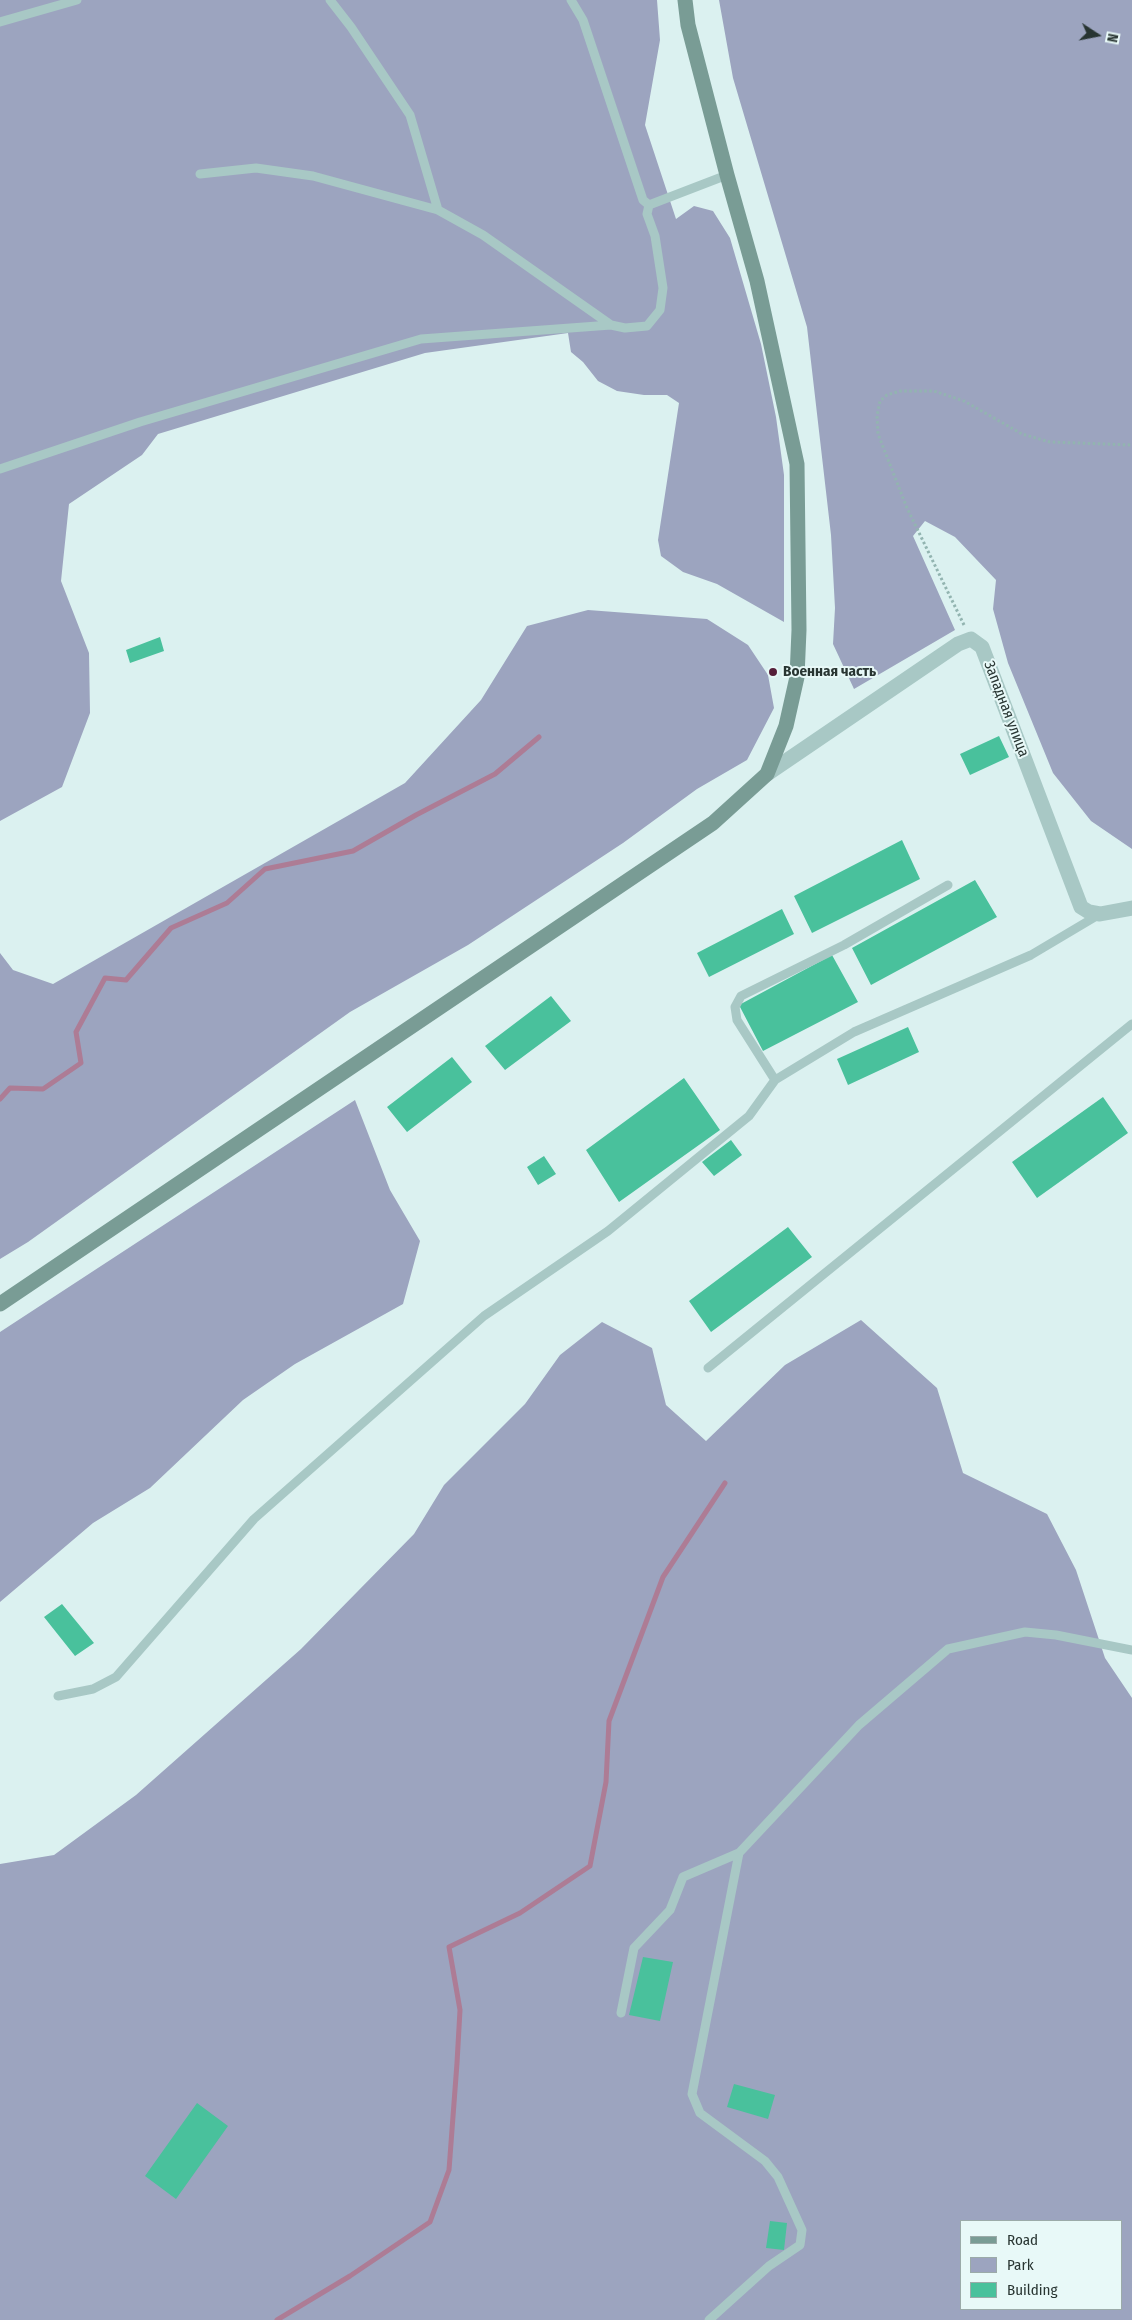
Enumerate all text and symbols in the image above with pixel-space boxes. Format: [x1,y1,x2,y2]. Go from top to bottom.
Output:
north arrow [1072,10,1122,60]
text: N [1103,32,1121,44]
street label: Западная улица [979,659,1033,759]
place label: Военная часть [783,663,876,681]
marker: Военная часть [767,666,779,678]
legend [960,2220,1122,2310]
text: Road [1007,2231,1038,2249]
text: Park [1007,2256,1034,2274]
text: Building [1007,2281,1058,2299]

